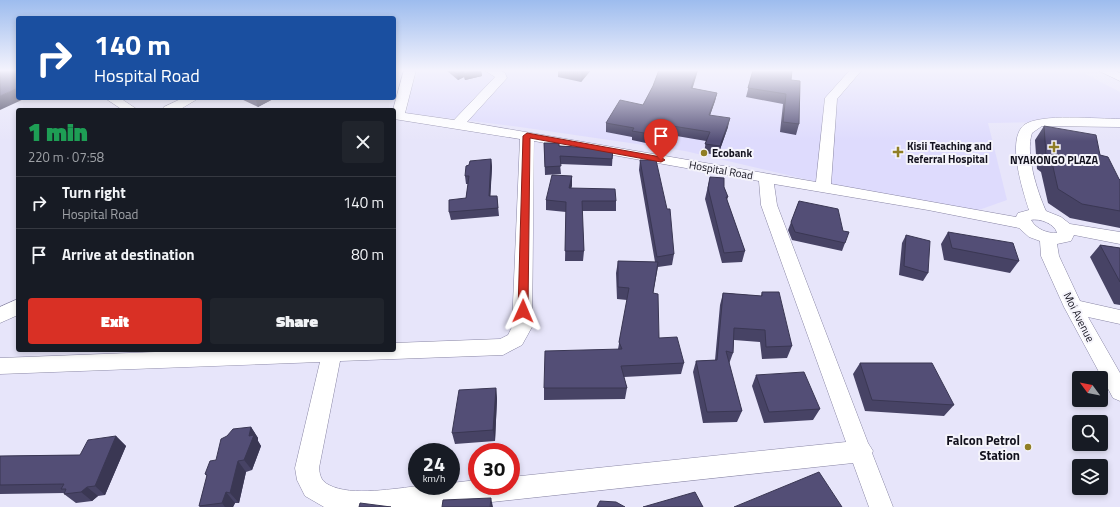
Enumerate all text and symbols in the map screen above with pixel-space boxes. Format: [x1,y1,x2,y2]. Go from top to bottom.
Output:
text: 140 m [94,23,171,66]
icon: right [28,32,80,84]
text: Hospital Road [94,62,200,89]
text: 1 min [28,114,88,150]
pin [644,119,678,160]
button: close [342,121,384,163]
icon: arrive [650,125,672,147]
place label: Kisii Teaching and Referral Hospital [907,138,992,167]
marker: NYAKONGO PLAZA [1049,142,1059,152]
place label: Ecobank [712,145,752,161]
marker: Kisii Teaching and Referral Hospital [892,146,904,158]
text: 220 m · 07:58 [28,147,104,167]
marker: Ecobank [699,148,709,158]
place label: NYAKONGO PLAZA [1010,152,1098,168]
street label: Hospital Road [688,157,754,184]
text: Turn right [62,181,126,204]
text: 140 m [343,191,384,214]
icon: right [28,192,50,214]
text: Hospital Road [62,204,138,224]
text: Arrive at destination [62,243,195,266]
text: 80 m [351,243,384,266]
icon: arrive [28,244,50,266]
street label: Moi Avenue [1060,289,1099,345]
position arrow [502,290,544,332]
button: Exit [28,298,202,344]
button: Share [210,298,384,344]
north arrow [1072,371,1108,407]
map controls [1072,371,1108,495]
button: search [1072,415,1108,451]
place label: Falcon Petrol Station [946,430,1020,465]
marker: Falcon Petrol Station [1023,442,1033,452]
speed limit sign: 30 [468,443,520,495]
text: 24 [423,448,445,479]
button: layers [1072,459,1108,495]
text: km/h [423,471,445,486]

